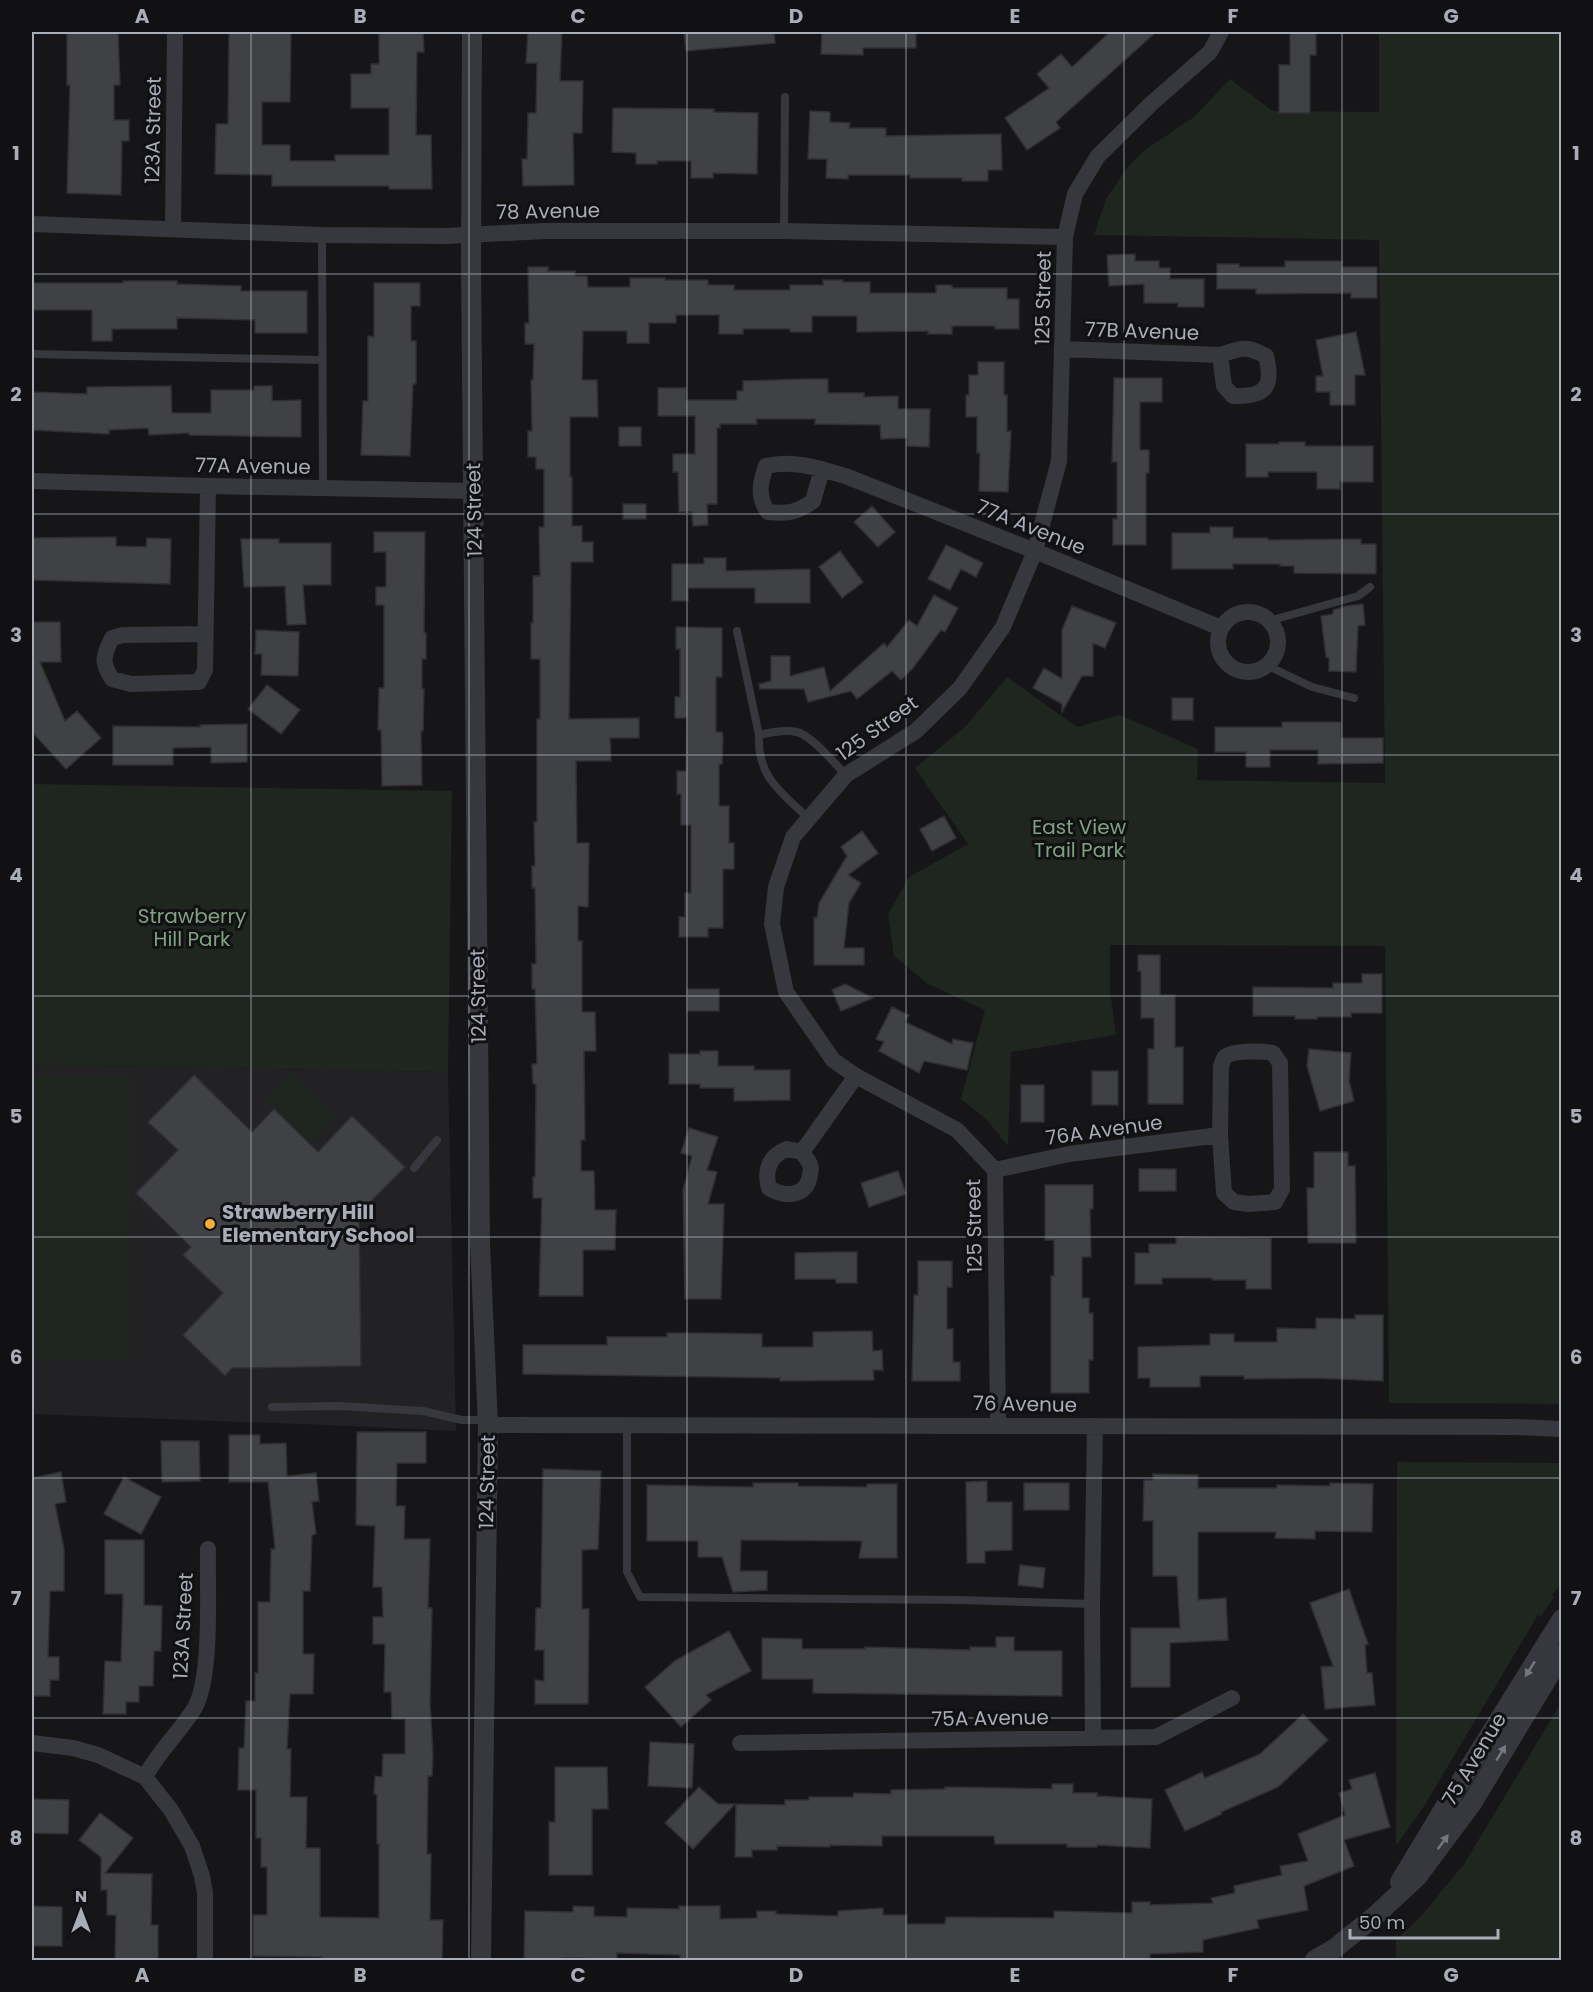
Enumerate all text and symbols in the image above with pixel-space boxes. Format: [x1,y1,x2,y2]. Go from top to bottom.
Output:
text: A [135,2,150,30]
text: B [353,2,367,30]
text: C [570,2,586,30]
text: D [789,2,803,30]
text: E [1010,2,1020,30]
text: F [1228,2,1239,30]
text: G [1443,2,1459,30]
street label: 123A Street [138,76,168,184]
text: 1 [12,139,20,167]
text: 1 [1572,139,1580,167]
street label: 78 Avenue [496,196,600,226]
street label: 125 Street [1028,251,1058,345]
street label: 77B Avenue [1084,315,1200,347]
text: 2 [10,380,22,408]
text: 2 [1570,380,1582,408]
street label: 77A Avenue [195,451,311,481]
street label: 124 Street [459,463,489,557]
street label: 77A Avenue [972,492,1090,562]
text: 3 [10,621,22,649]
text: 3 [1570,621,1582,649]
street label: 125 Street [831,689,923,767]
park label: East View Trail Park [1032,813,1127,864]
text: 4 [9,861,23,889]
text: 4 [1569,861,1583,889]
park label: Strawberry Hill Park [138,902,246,953]
street label: 124 Street [463,949,493,1043]
text: 5 [10,1102,23,1130]
text: 5 [1570,1102,1583,1130]
street label: 76A Avenue [1044,1108,1164,1152]
street label: 125 Street [959,1179,989,1273]
place label: Strawberry Hill Elementary School [222,1198,414,1249]
marker: Strawberry Hill Elementary School [203,1217,217,1231]
text: 6 [10,1343,22,1371]
text: 6 [1570,1343,1582,1371]
street label: 76 Avenue [973,1389,1077,1419]
street label: 124 Street [472,1435,502,1529]
street label: 123A Street [166,1572,200,1680]
text: 7 [11,1584,22,1612]
text: 7 [1571,1584,1582,1612]
one-way arrow [1524,1660,1535,1677]
street label: 75A Avenue [931,1703,1049,1733]
street label: 75 Avenue [1435,1707,1513,1811]
one-way arrow [1496,1745,1507,1761]
text: 8 [10,1824,22,1852]
text: 8 [1570,1824,1582,1852]
one-way arrow [1437,1834,1449,1850]
north arrow [51,1881,111,1941]
text: N [75,1885,87,1908]
scale bar [1350,1902,1498,1940]
text: 50 m [1359,1910,1405,1935]
text: A [135,1961,150,1989]
text: B [353,1961,367,1989]
text: C [570,1961,586,1989]
text: D [789,1961,803,1989]
text: E [1010,1961,1020,1989]
text: F [1228,1961,1239,1989]
text: G [1443,1961,1459,1989]

